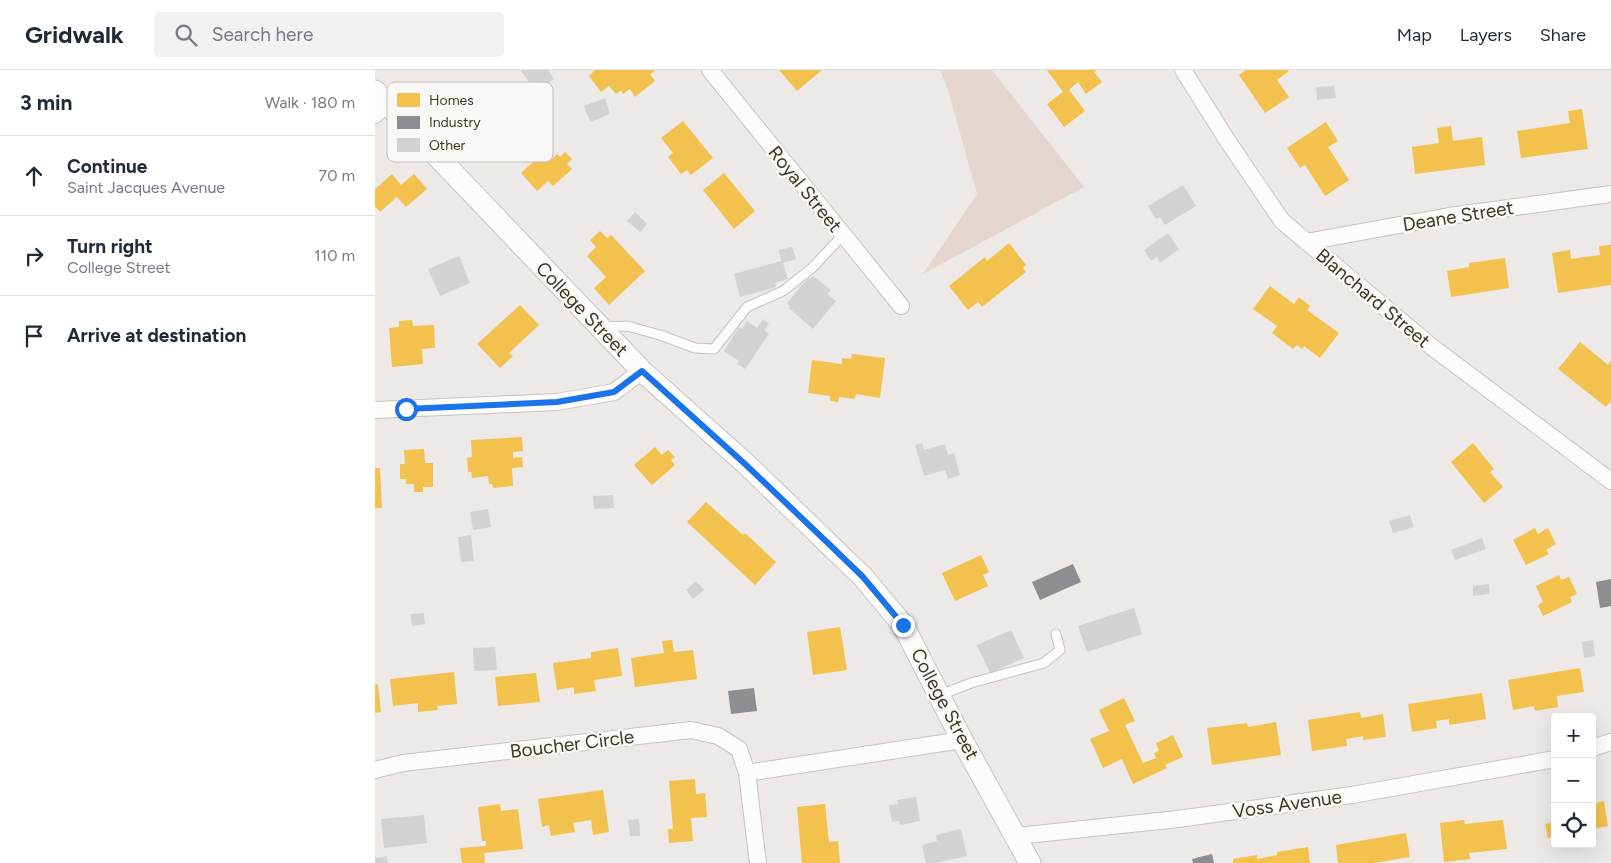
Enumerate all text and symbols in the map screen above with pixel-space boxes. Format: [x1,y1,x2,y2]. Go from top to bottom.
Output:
search box [154,12,504,57]
text: Gridwalk [25,20,124,49]
icon: search [172,21,200,49]
text: Search here [212,23,313,46]
text: Map [1397,24,1432,46]
text: Layers [1460,24,1512,46]
text: Share [1540,24,1586,46]
legend [387,82,553,162]
text: 3 min [20,90,72,115]
text: Homes [429,92,474,109]
text: Walk · 180 m [265,93,355,112]
text: Industry [429,114,481,131]
text: Other [429,137,466,154]
street label: Royal Street [763,141,847,237]
text: Continue [67,155,147,178]
icon: ahead [20,162,48,190]
text: 70 m [319,166,355,185]
text: Saint Jacques Avenue [67,178,225,197]
street label: Deane Street [1401,196,1515,236]
text: Turn right [67,235,153,258]
icon: right [20,242,48,270]
street label: Blanchard Street [1311,244,1435,352]
text: 110 m [314,246,355,265]
street label: College Street [531,257,633,361]
text: College Street [67,258,170,277]
icon: arrive [20,322,48,350]
text: Arrive at destination [67,324,246,347]
route start [395,398,418,421]
route end [892,614,915,637]
street label: College Street [906,644,984,764]
map controls [1551,713,1596,848]
button: + [1551,713,1596,758]
street label: Boucher Circle [509,725,635,763]
button: − [1551,758,1596,803]
street label: Voss Avenue [1231,785,1343,823]
button: locate [1551,803,1596,848]

